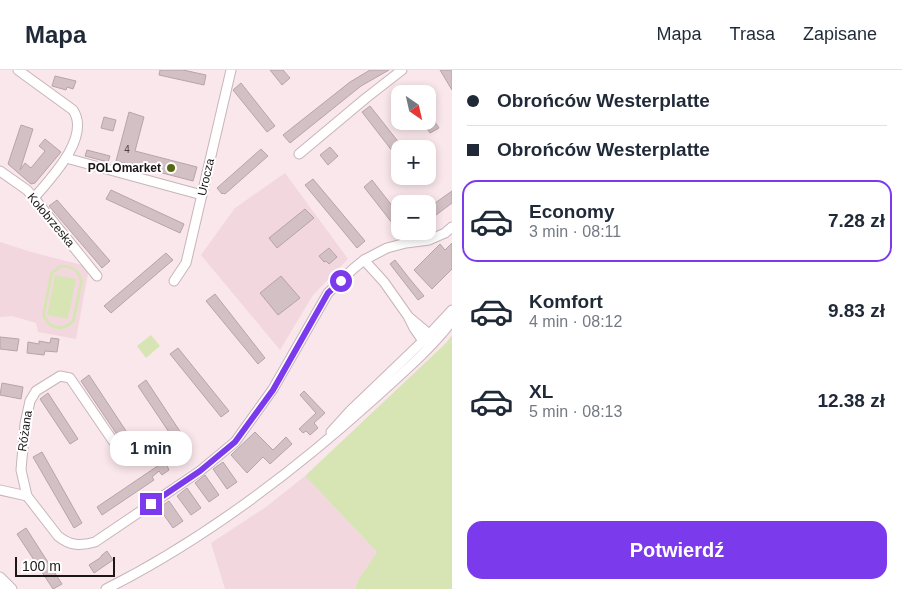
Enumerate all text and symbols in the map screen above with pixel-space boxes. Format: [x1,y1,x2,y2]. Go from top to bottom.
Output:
text: Mapa [25,21,86,48]
text: Mapa [657,24,702,44]
text: Trasa [730,24,775,44]
text: Zapisane [803,24,877,44]
north arrow [391,85,436,130]
map controls [391,85,436,240]
text: Obrońców Westerplatte [497,90,710,111]
text: Obrońców Westerplatte [497,139,710,160]
button: + [391,140,436,185]
house number: 4 [124,144,130,155]
street label: Urocza [195,157,217,197]
place label: POLOmarket [88,161,161,175]
marker: POLOmarket [165,162,177,174]
street label: Kołobrzeska [24,190,78,250]
button: − [391,195,436,240]
icon: car [469,199,514,244]
text: Economy [529,201,615,222]
text: 7.28 zł [828,210,885,231]
text: 3 min · 08:11 [529,223,621,240]
route start [330,270,352,292]
icon: car [469,289,514,334]
text: Komfort [529,291,603,312]
text: 9.83 zł [828,300,885,321]
text: 4 min · 08:12 [529,313,622,330]
icon: car [469,379,514,424]
text: XL [529,381,553,402]
text: 12.38 zł [817,390,885,411]
text: 5 min · 08:13 [529,403,622,420]
street label: Różana [15,409,35,452]
callout: 1 min [110,432,192,466]
text: 1 min [130,440,172,457]
route end [140,493,162,515]
button: Potwierdź [467,521,887,579]
scale bar [15,554,115,577]
text: 100 m [22,558,61,574]

